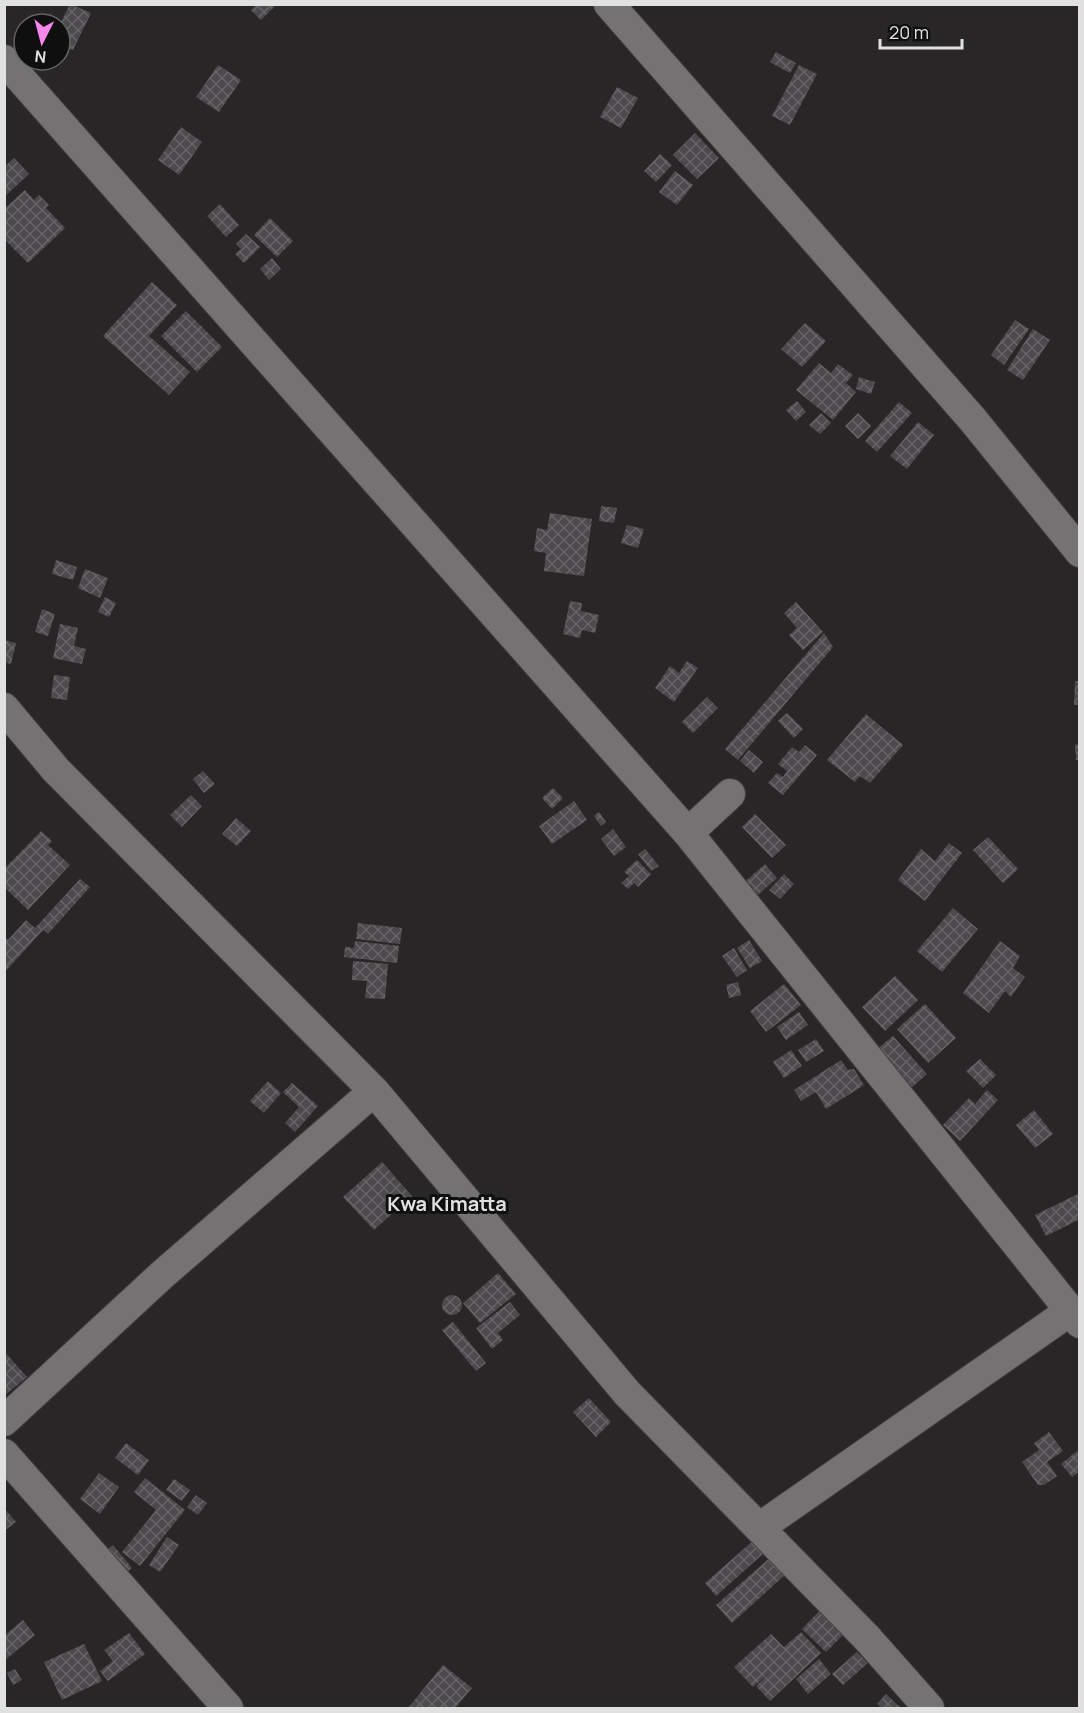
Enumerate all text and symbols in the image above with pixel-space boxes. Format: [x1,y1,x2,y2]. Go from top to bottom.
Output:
north arrow [12,12,72,72]
scale bar [880,12,962,50]
text: 20 m [889,20,929,44]
text: N [34,45,47,68]
district label: Kwa Kimatta [387,1190,507,1217]

